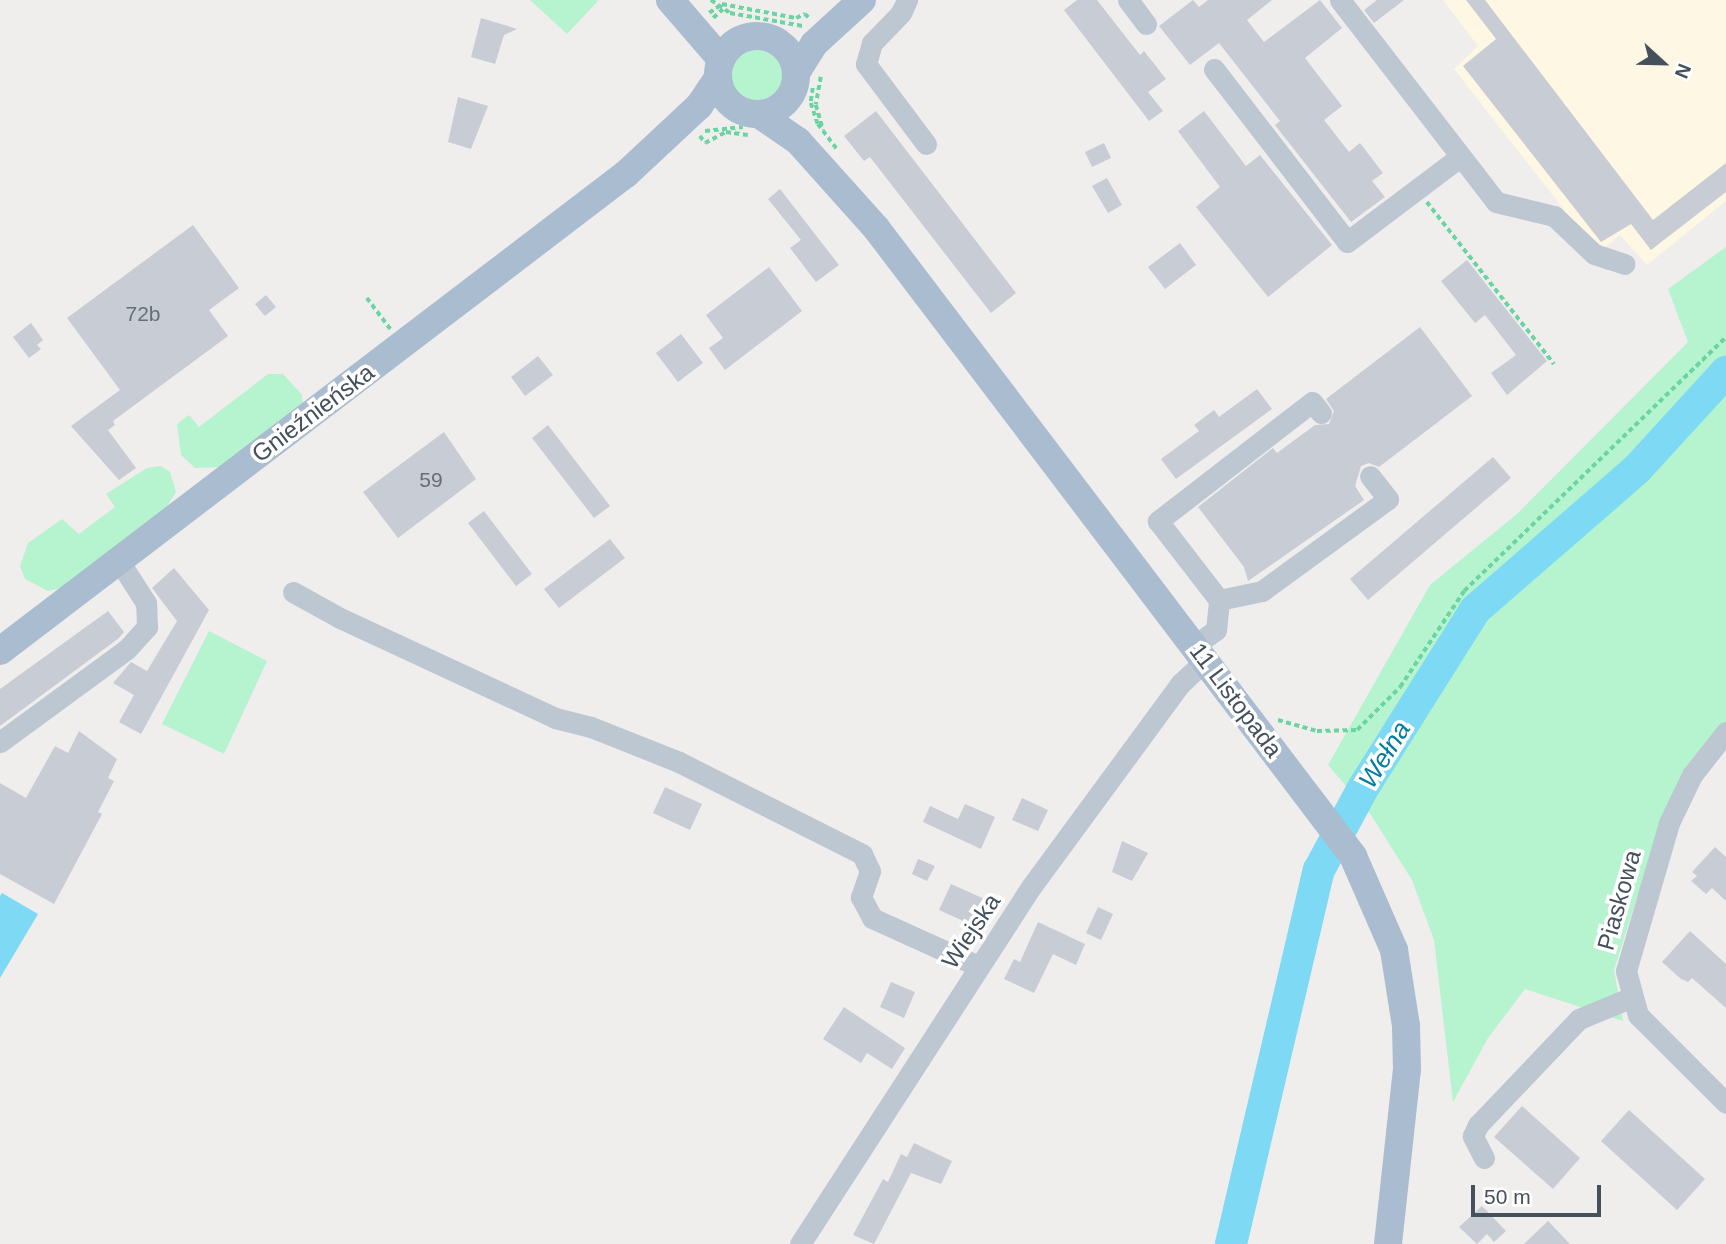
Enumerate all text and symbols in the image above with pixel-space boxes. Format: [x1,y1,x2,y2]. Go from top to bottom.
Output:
north arrow [1628,28,1698,98]
text: N [1671,61,1695,81]
house number: 72b [125,301,161,327]
street label: Gnieźnieńska [246,358,380,468]
house number: 59 [419,467,443,493]
street label: 11 Listopada [1184,637,1288,763]
water label: Wełna [1352,716,1418,794]
street label: Piaskowa [1591,847,1647,953]
street label: Wiejska [936,888,1006,974]
scale bar [1474,1170,1604,1214]
text: 50 m [1484,1185,1531,1208]

